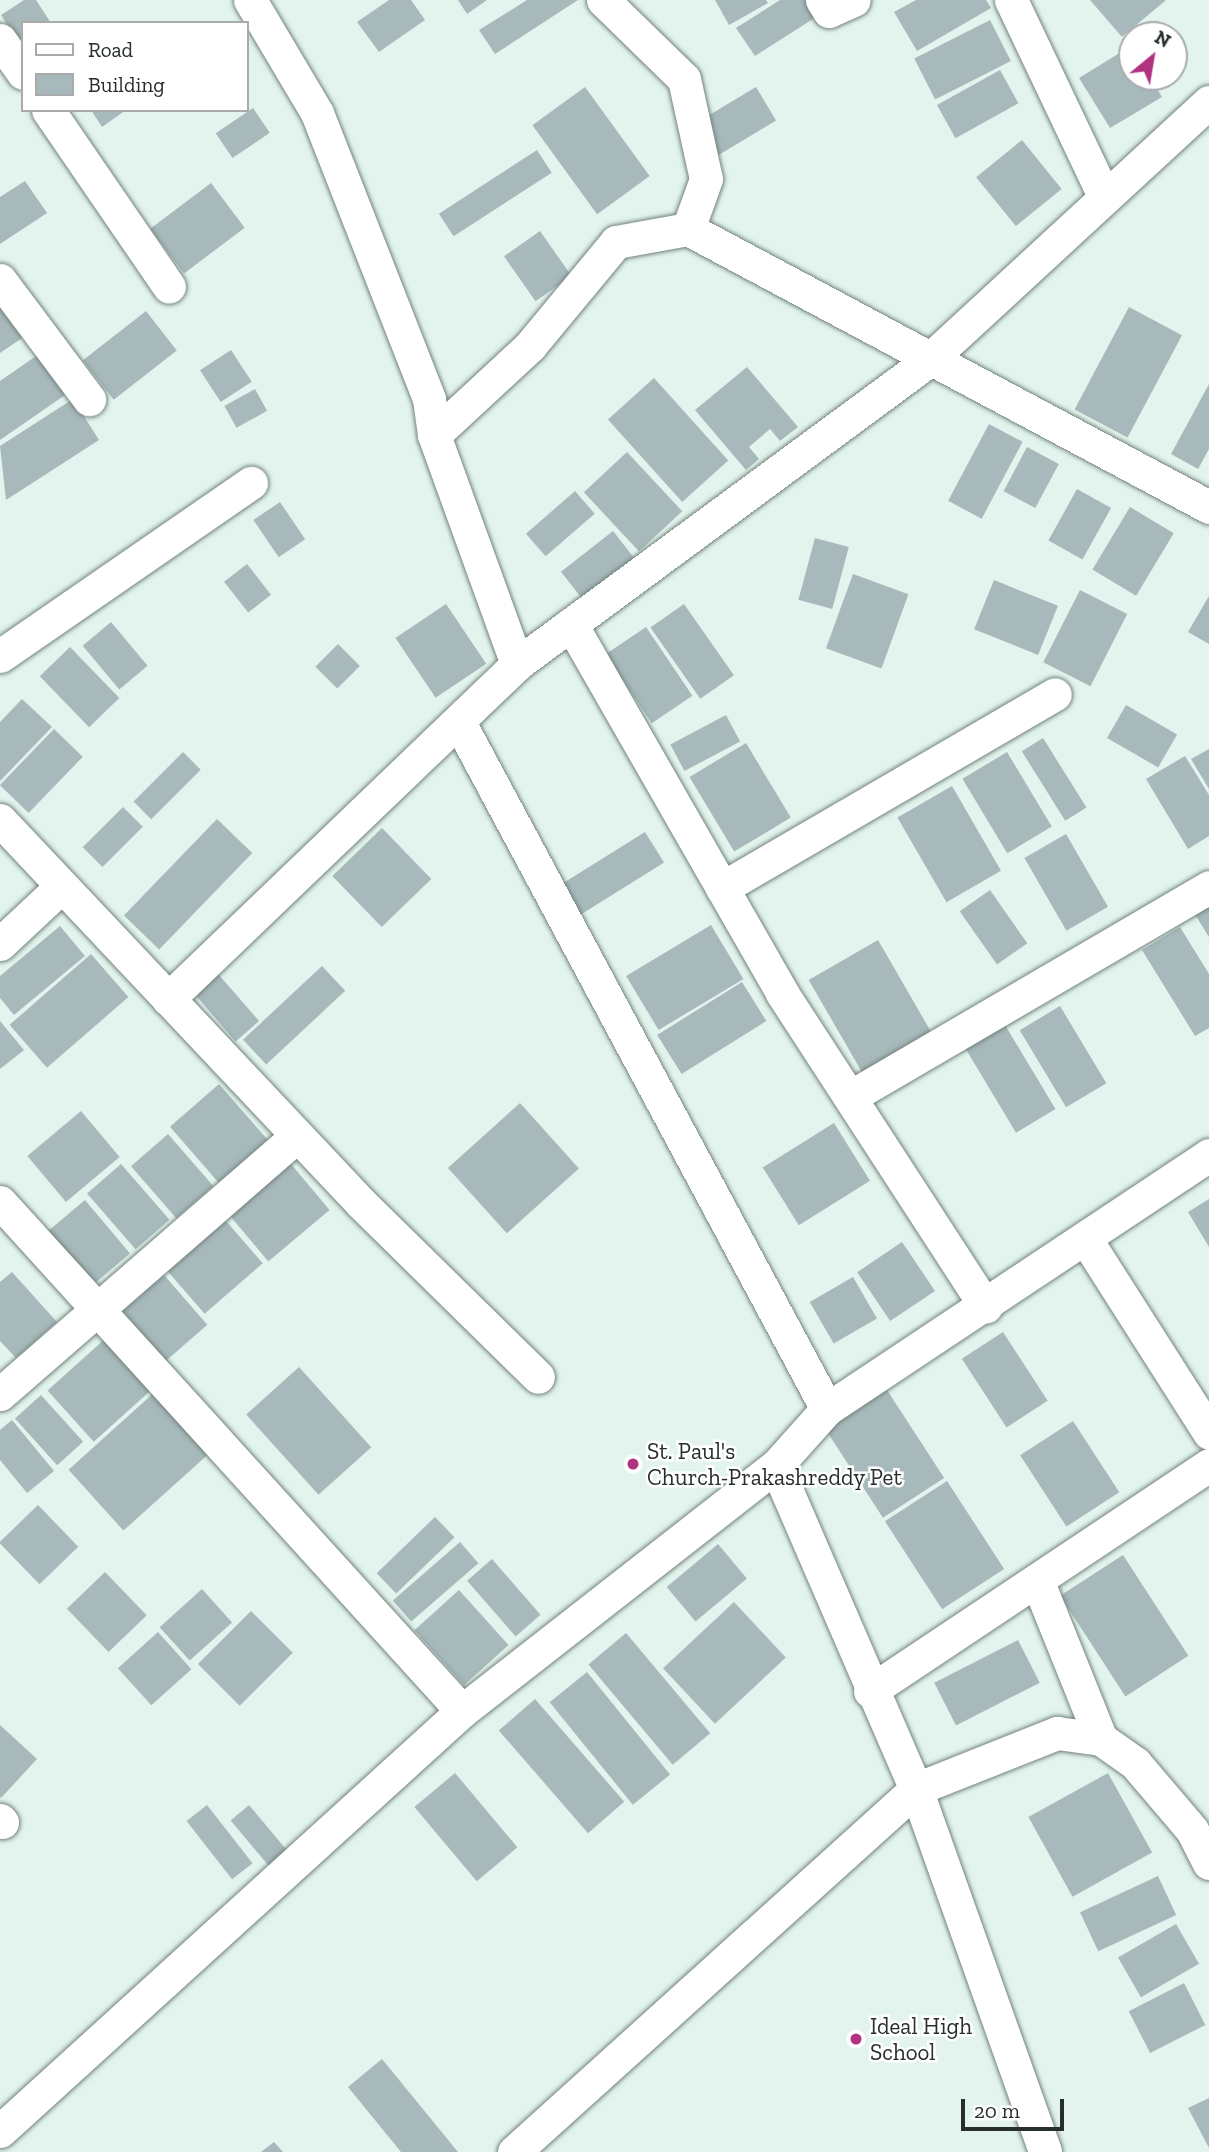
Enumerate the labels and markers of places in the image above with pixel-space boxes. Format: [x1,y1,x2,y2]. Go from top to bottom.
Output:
place label: St. Paul's Church-Prakashreddy Pet [647,1437,902,1491]
marker: St. Paul's Church-Prakashreddy Pet [625,1456,641,1472]
place label: Ideal High School [870,2012,972,2066]
marker: Ideal High School [848,2031,864,2047]

